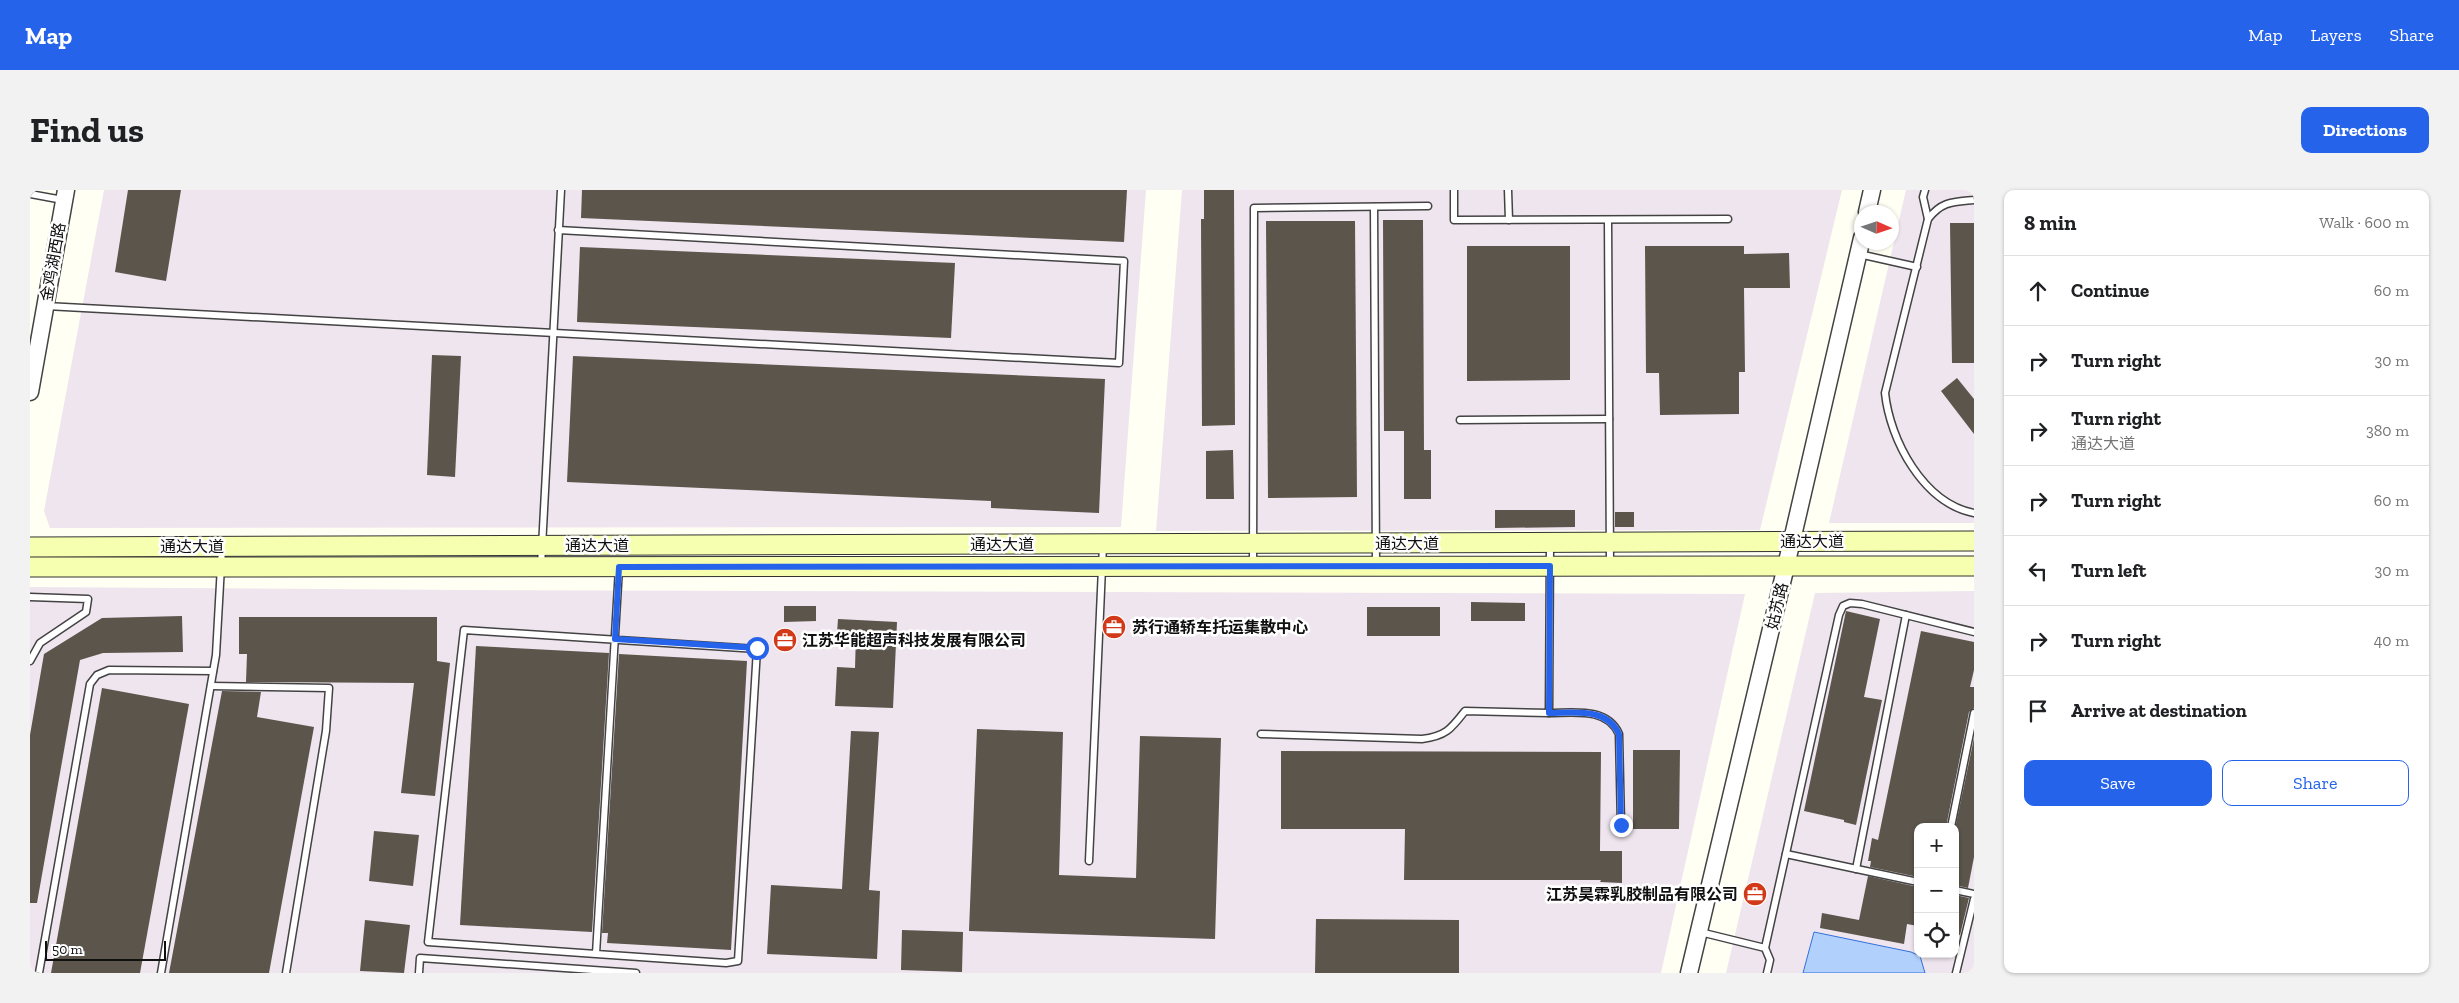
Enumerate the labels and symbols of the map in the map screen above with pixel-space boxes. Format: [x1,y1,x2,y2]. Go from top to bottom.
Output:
north arrow [1854,205,1899,250]
street label: 金鸡湖西路 [37,221,69,303]
street label: 通达大道 [1780,532,1844,551]
street label: 通达大道 [1375,534,1439,553]
street label: 通达大道 [970,535,1034,554]
street label: 通达大道 [565,536,629,555]
street label: 通达大道 [160,537,224,556]
street label: 姑苏路 [1762,580,1792,632]
office icon: 苏行通轿车托运集散中心 [1101,614,1127,640]
place label: 苏行通轿车托运集散中心 [1132,618,1308,637]
office icon: 江苏华能超声科技发展有限公司 [772,627,798,653]
place label: 江苏华能超声科技发展有限公司 [802,631,1026,650]
route start [746,637,769,660]
route end [1610,814,1633,837]
office icon: 江苏昊霖乳胶制品有限公司 [1742,881,1768,907]
place label: 江苏昊霖乳胶制品有限公司 [1546,885,1738,904]
scale bar [45,938,166,961]

